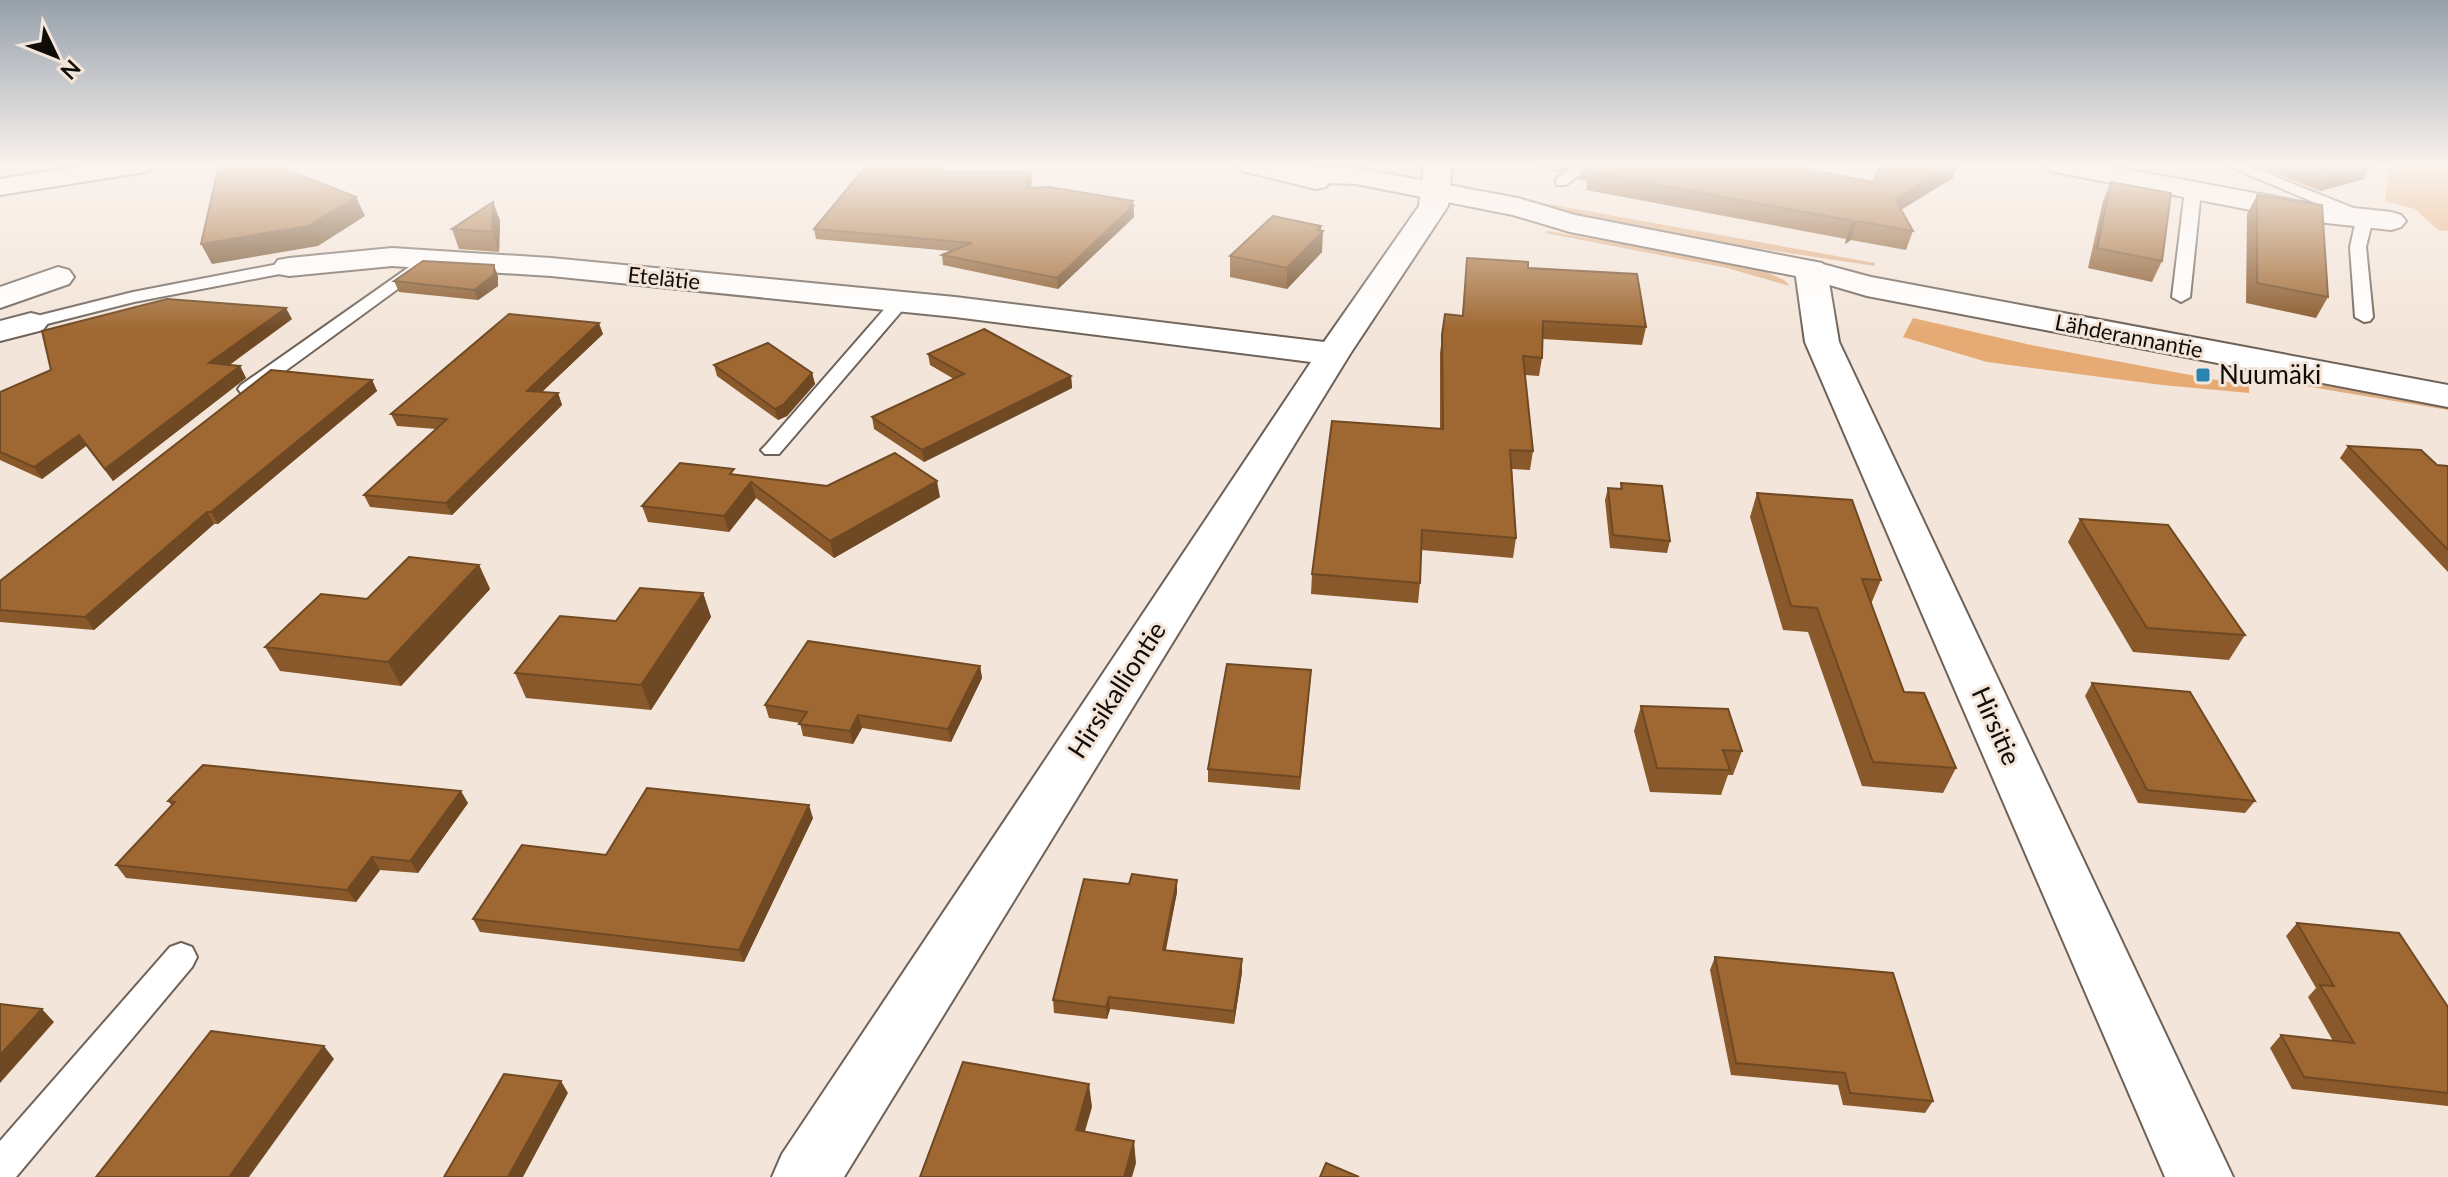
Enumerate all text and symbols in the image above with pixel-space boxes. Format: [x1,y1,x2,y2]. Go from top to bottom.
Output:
north arrow [16,16,96,96]
text: N [55,55,87,85]
street label: Etelätie [626,260,702,295]
street label: Lähderannantie [2053,308,2205,363]
place label: Nuumäki [2219,358,2321,390]
marker: Nuumäki [2194,366,2212,384]
street label: Hirsikalliontie [1060,615,1172,764]
street label: Hirsitie [1966,681,2028,770]

